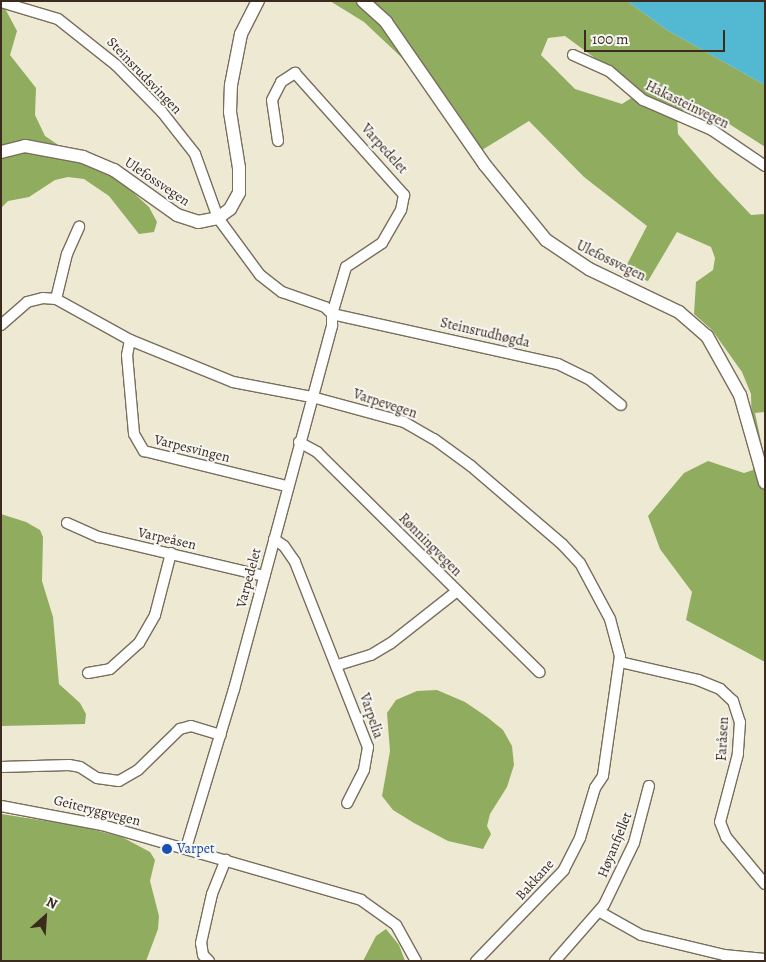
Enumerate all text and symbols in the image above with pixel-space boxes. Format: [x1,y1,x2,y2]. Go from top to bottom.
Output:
scale bar [586,20,727,52]
text: 100 m [592,29,629,49]
street label: Steinsrudsvingen [103,34,185,118]
street label: Hakasteinvegen [642,78,732,132]
street label: Varpedelet [357,121,411,177]
street label: Ulefossvegen [121,154,193,210]
street label: Ulefossvegen [574,237,648,285]
street label: Steinsrudhøgda [439,315,531,351]
street label: Varpevegen [351,386,419,422]
street label: Varpesvingen [152,431,232,467]
street label: Rønningvegen [395,510,465,580]
street label: Varpeåsen [136,524,198,554]
street label: Varpedelet [233,546,265,610]
street label: Varpelia [355,691,387,741]
street label: Faråsen [713,716,733,762]
street label: Geiteryggvegen [52,792,142,830]
street label: Høyanfjellet [594,810,636,880]
place label: Varpet [177,841,215,857]
marker: Varpet [161,843,173,855]
street label: Bakkane [512,856,558,904]
north arrow [20,892,70,942]
text: N [43,892,61,914]

